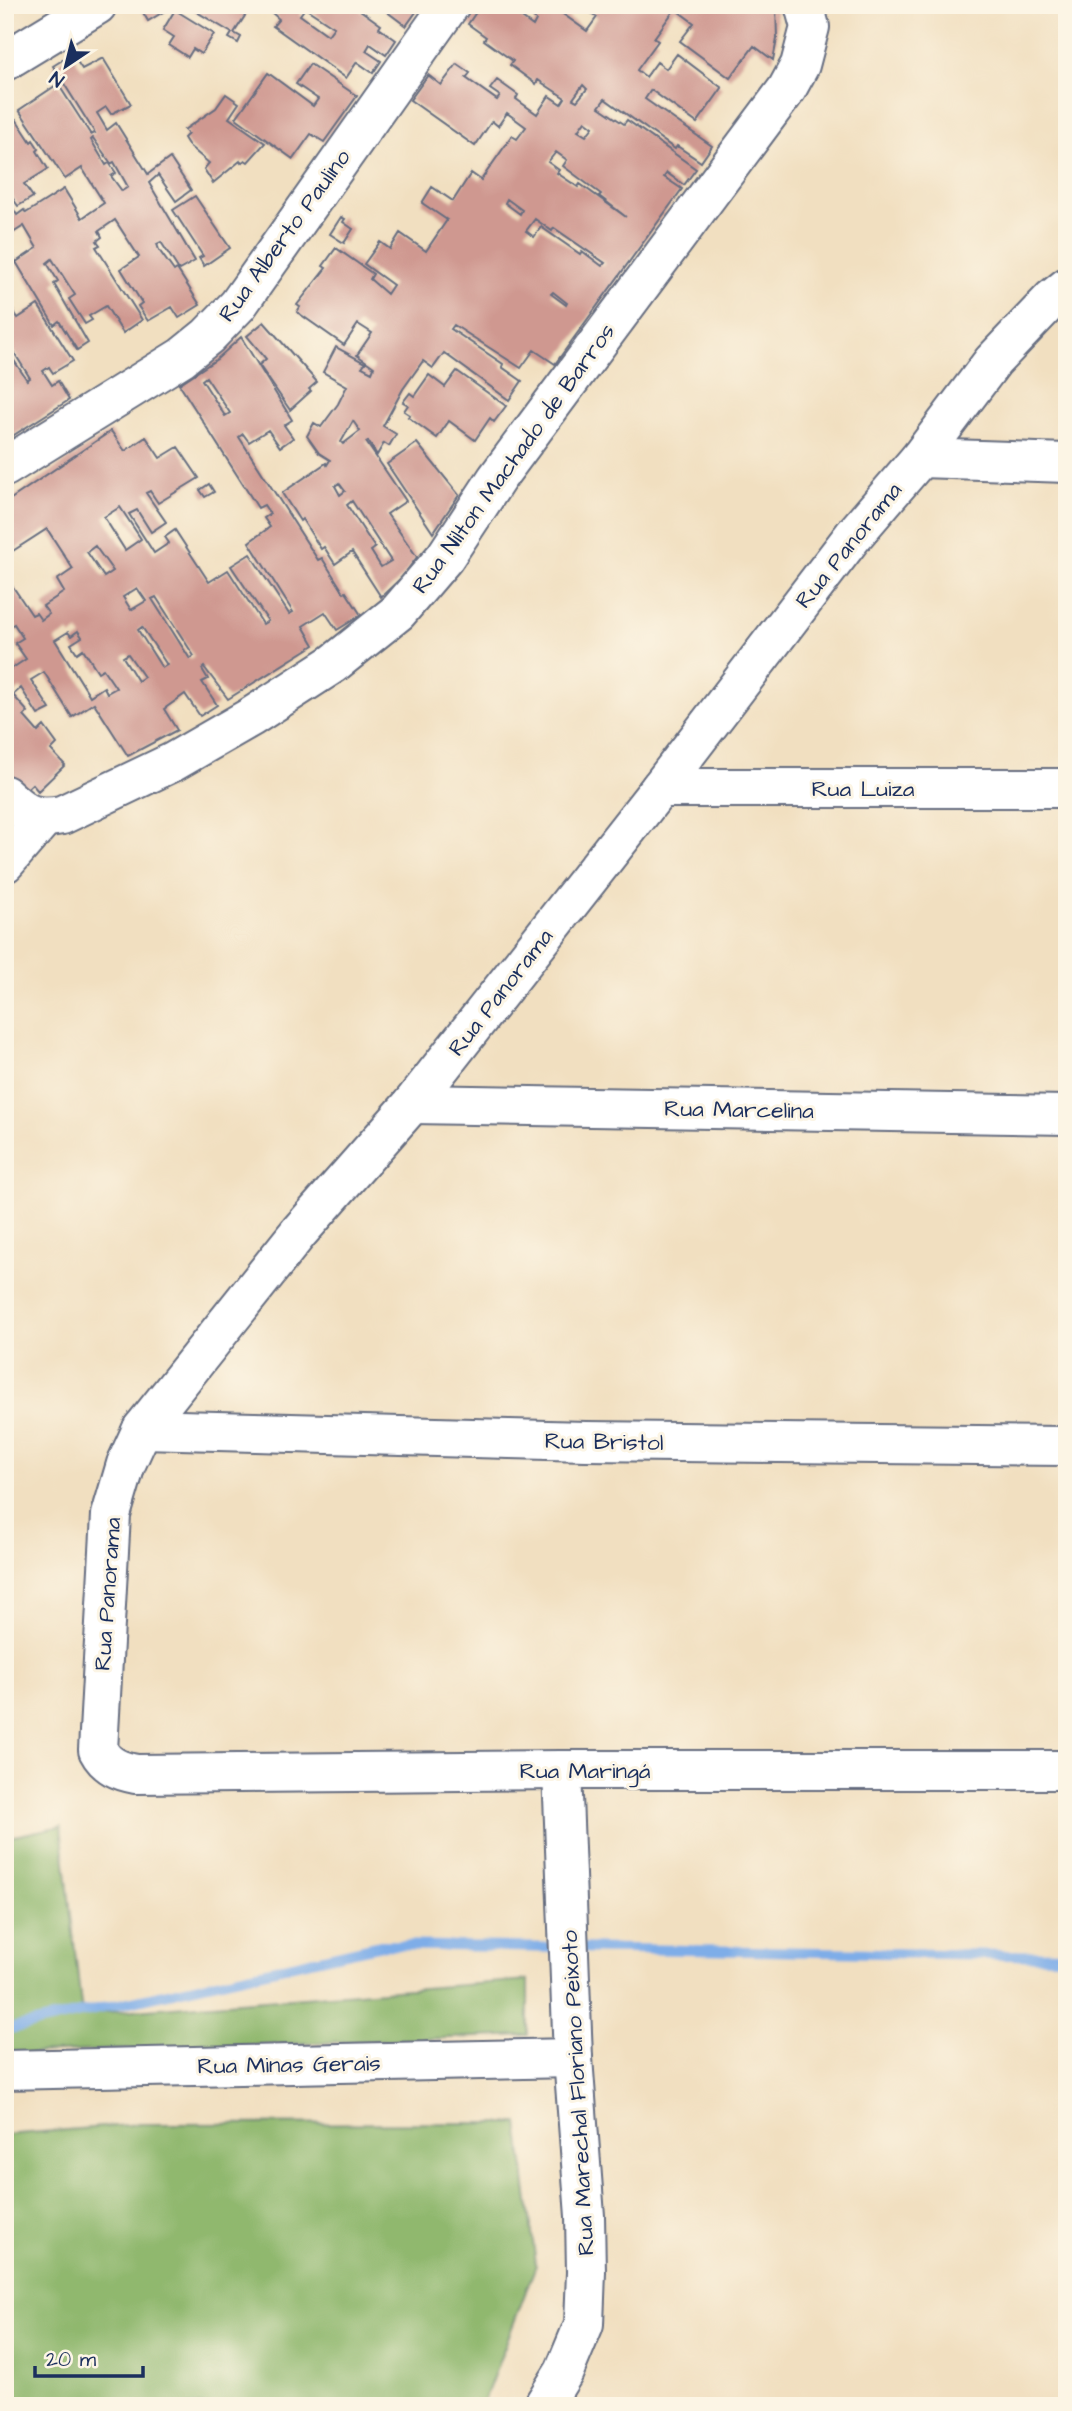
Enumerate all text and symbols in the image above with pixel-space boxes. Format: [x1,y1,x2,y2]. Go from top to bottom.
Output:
north arrow [32,32,102,102]
text: N [44,64,70,93]
street label: Rua Alberto Paulino [211,143,358,328]
street label: Rua Nilton Machado de Barros [405,317,623,600]
street label: Rua Panorama [788,476,910,615]
street label: Rua Luiza [811,773,915,805]
street label: Rua Panorama [441,922,561,1063]
street label: Rua Marcelina [664,1093,814,1127]
street label: Rua Bristol [544,1425,664,1459]
street label: Rua Panorama [87,1516,129,1672]
street label: Rua Maringá [520,1755,651,1788]
street label: Rua Marechal Floriano Peixoto [553,1929,603,2257]
street label: Rua Minas Gerais [197,2047,381,2083]
scale bar [35,2334,144,2378]
text: 20 m [46,2345,97,2374]

